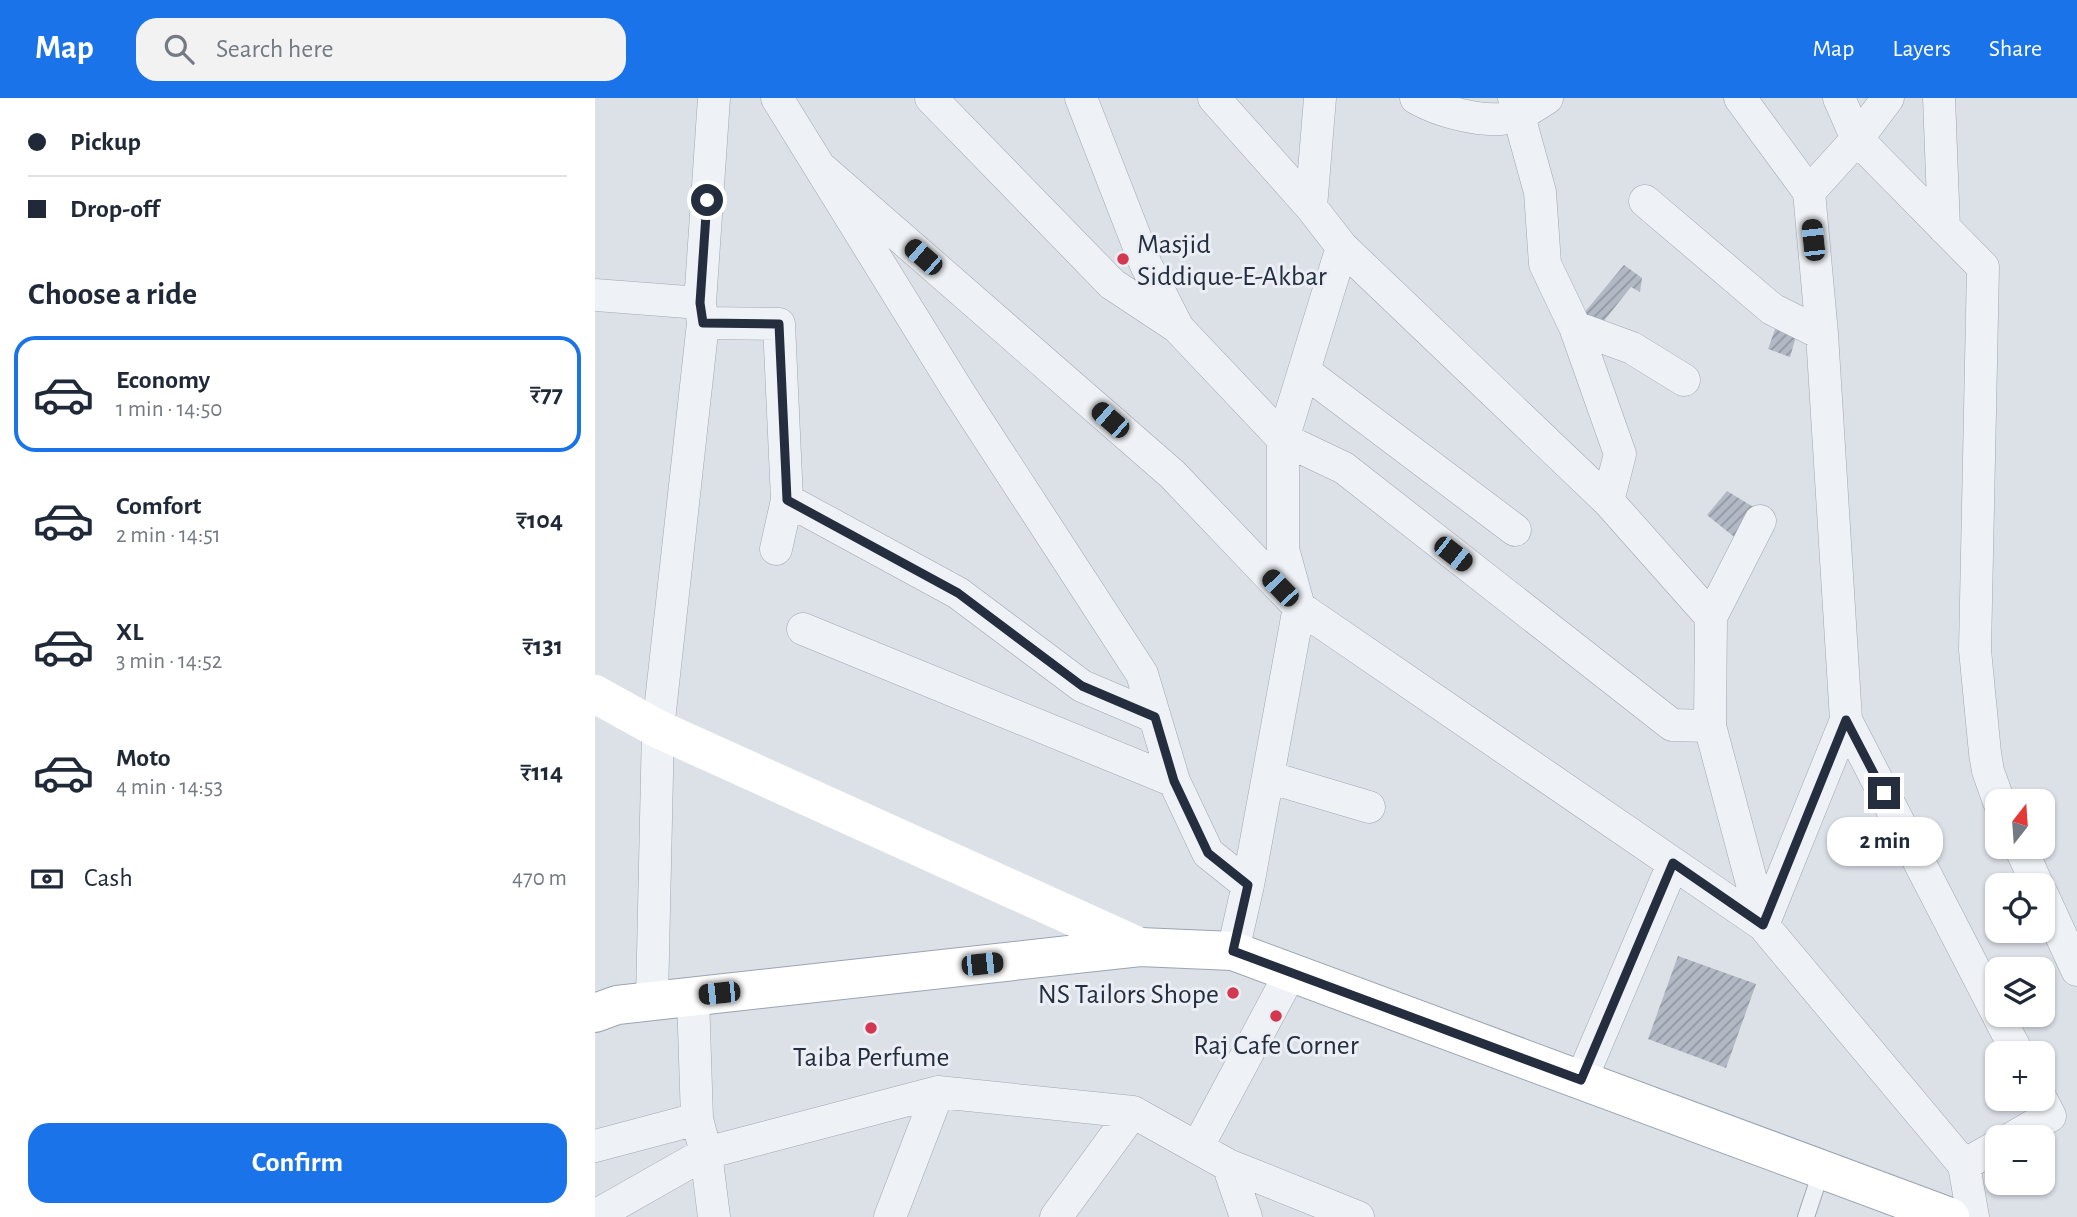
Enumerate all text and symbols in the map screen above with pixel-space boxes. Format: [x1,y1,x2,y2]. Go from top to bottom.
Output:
search box [136,18,626,81]
icon: search [160,30,198,68]
text: Map [35,32,94,65]
text: Search here [216,36,334,62]
text: Map [1812,37,1854,61]
text: Layers [1892,37,1951,61]
text: Share [1989,37,2042,61]
text: Pickup [70,129,141,155]
route start [691,184,723,216]
text: Drop-off [70,196,159,222]
car [1801,218,1826,262]
place label: Masjid Siddique-E-Akbar [1137,231,1327,291]
car [901,235,946,279]
marker: Masjid Siddique-E-Akbar [1115,251,1131,267]
text: Choose a ride [28,278,197,310]
icon: car [32,363,95,426]
text: Economy [116,367,210,393]
text: ₹77 [530,381,563,407]
text: 1 min · 14:50 [116,398,222,421]
car [1088,398,1133,442]
icon: car [32,489,95,552]
text: Comfort [116,493,201,519]
text: ₹104 [516,507,563,533]
text: 2 min · 14:51 [116,524,221,547]
car [1430,533,1477,575]
car [1258,566,1303,610]
icon: car [32,615,95,678]
text: XL [116,619,143,645]
text: ₹131 [522,633,563,659]
text: 3 min · 14:52 [116,650,222,673]
icon: car [32,741,95,804]
text: Moto [116,745,171,771]
text: ₹114 [520,759,563,785]
text: 4 min · 14:53 [116,776,223,799]
route end [1868,777,1900,809]
north arrow [1985,789,2055,859]
map controls [1985,789,2055,1195]
callout: 2 min [1826,818,1942,866]
text: 2 min [1859,830,1911,853]
icon: cash [28,860,66,898]
text: Cash [84,865,133,891]
text: 470 m [512,867,567,890]
button: locate [1985,873,2055,943]
car [961,951,1004,977]
button: layers [1985,957,2055,1027]
car [698,980,741,1006]
place label: NS Tailors Shope [1038,981,1219,1009]
marker: NS Tailors Shope [1225,985,1241,1001]
marker: Raj Cafe Corner [1268,1008,1284,1024]
marker: Taiba Perfume [863,1020,879,1036]
place label: Raj Cafe Corner [1193,1032,1359,1060]
button: + [1985,1041,2055,1111]
place label: Taiba Perfume [793,1044,949,1072]
button: Confirm [28,1123,567,1203]
button: − [1985,1125,2055,1195]

